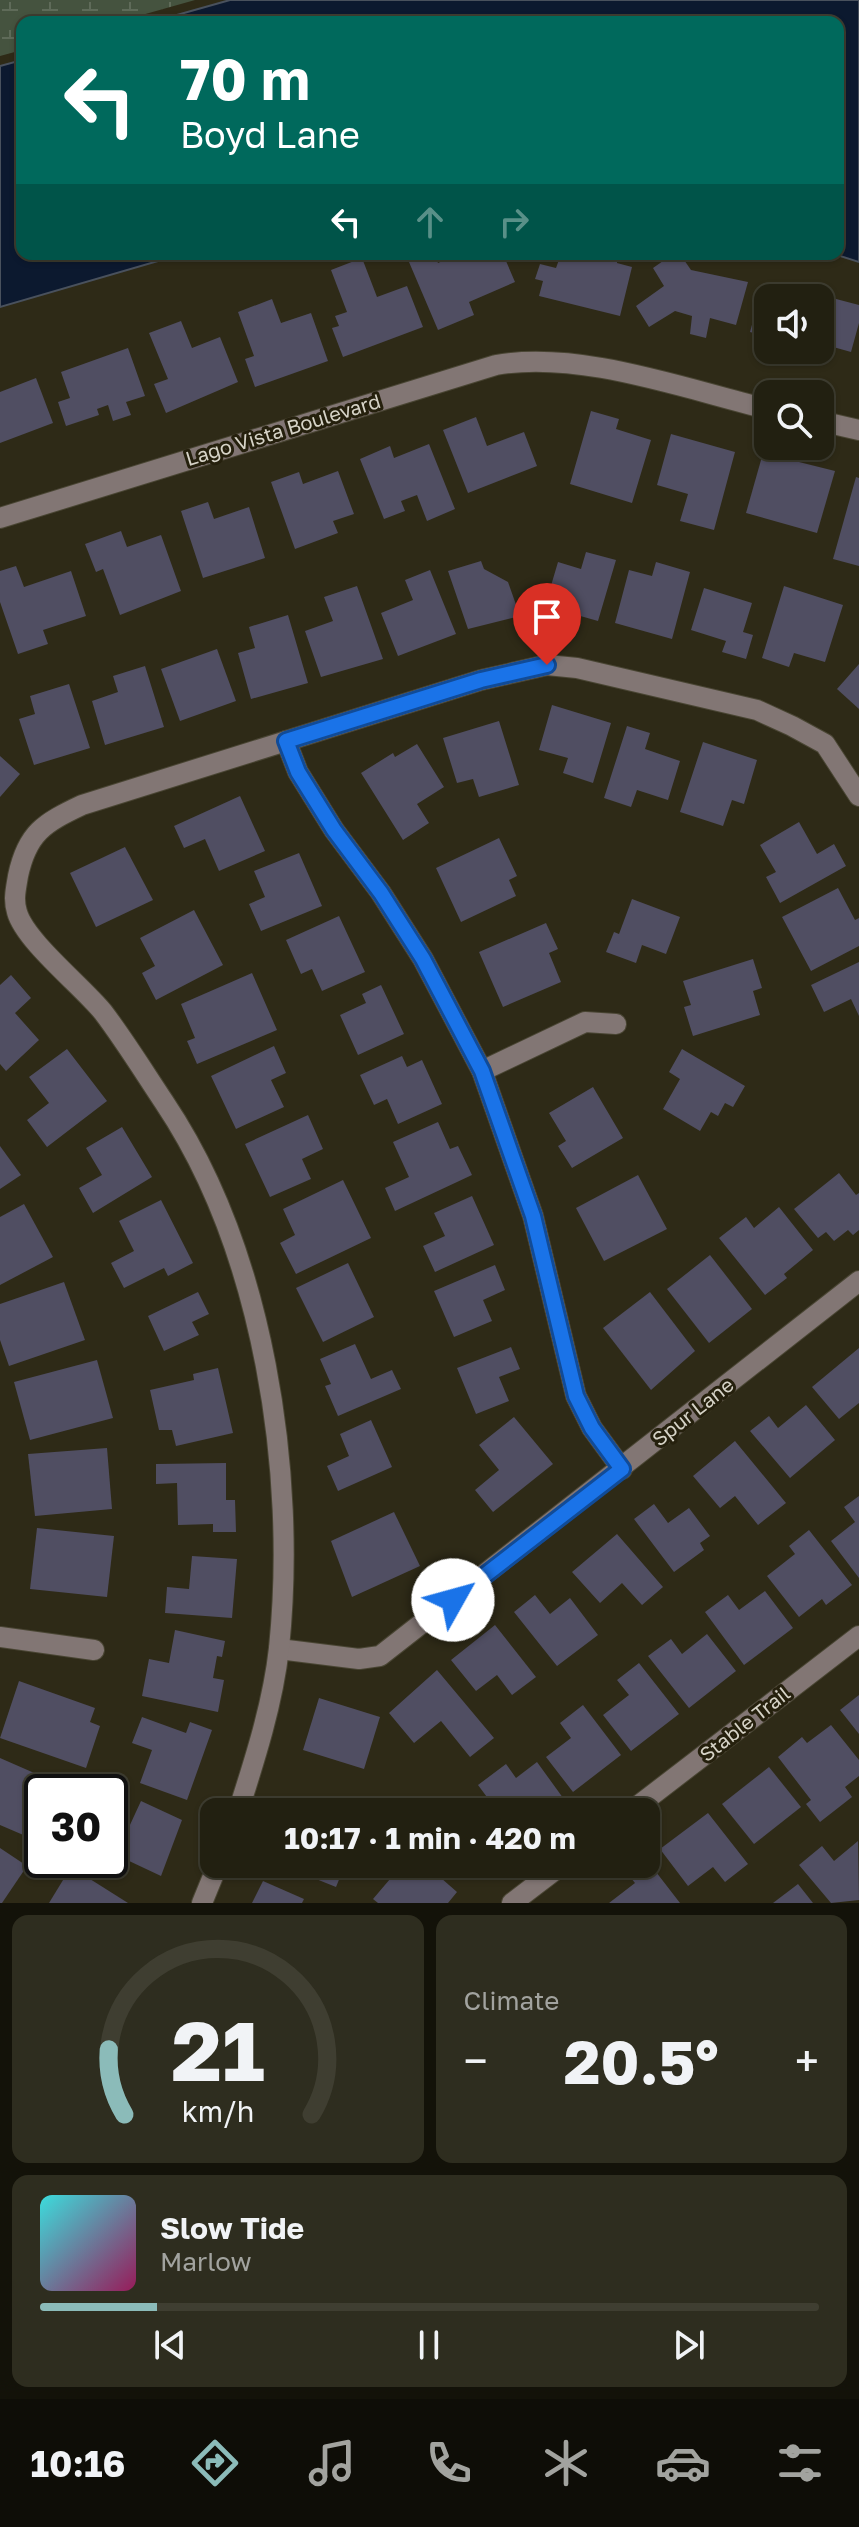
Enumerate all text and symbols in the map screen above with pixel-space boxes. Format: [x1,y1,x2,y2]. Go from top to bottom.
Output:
text: 70 m [180,45,310,112]
icon: left [48,48,152,152]
text: Boyd Lane [180,113,360,156]
icon: left [324,200,368,244]
icon: ahead [408,200,452,244]
icon: right [492,200,536,244]
map controls [754,284,834,460]
button: sound [754,284,834,364]
button: search [754,380,834,460]
street label: Lago Vista Boulevard [182,388,383,470]
pin [513,583,581,665]
icon: arrive [525,595,569,639]
street label: Spur Lane [647,1372,738,1450]
position arrow [411,1558,495,1642]
street label: Stable Trail [694,1680,794,1766]
speed limit sign: 30 [24,1774,128,1878]
text: 10:17 · 1 min · 420 m [284,1820,576,1856]
text: Climate [464,1985,559,2016]
text: 21 [171,1999,265,2099]
text: 20.5° [564,2025,719,2097]
text: − [464,2034,488,2087]
text: + [795,2034,819,2087]
text: km/h [181,2094,254,2128]
text: Slow Tide [160,2210,304,2246]
text: Marlow [160,2246,252,2277]
icon: previous [148,2323,192,2367]
icon: pause [407,2323,451,2367]
icon: next [667,2323,711,2367]
icon: directions [187,2435,243,2491]
icon: music [304,2435,360,2491]
icon: phone [421,2435,477,2491]
icon: climate [538,2435,594,2491]
icon: car [655,2435,711,2491]
icon: filters [772,2435,828,2491]
text: 10:16 [31,2442,125,2485]

